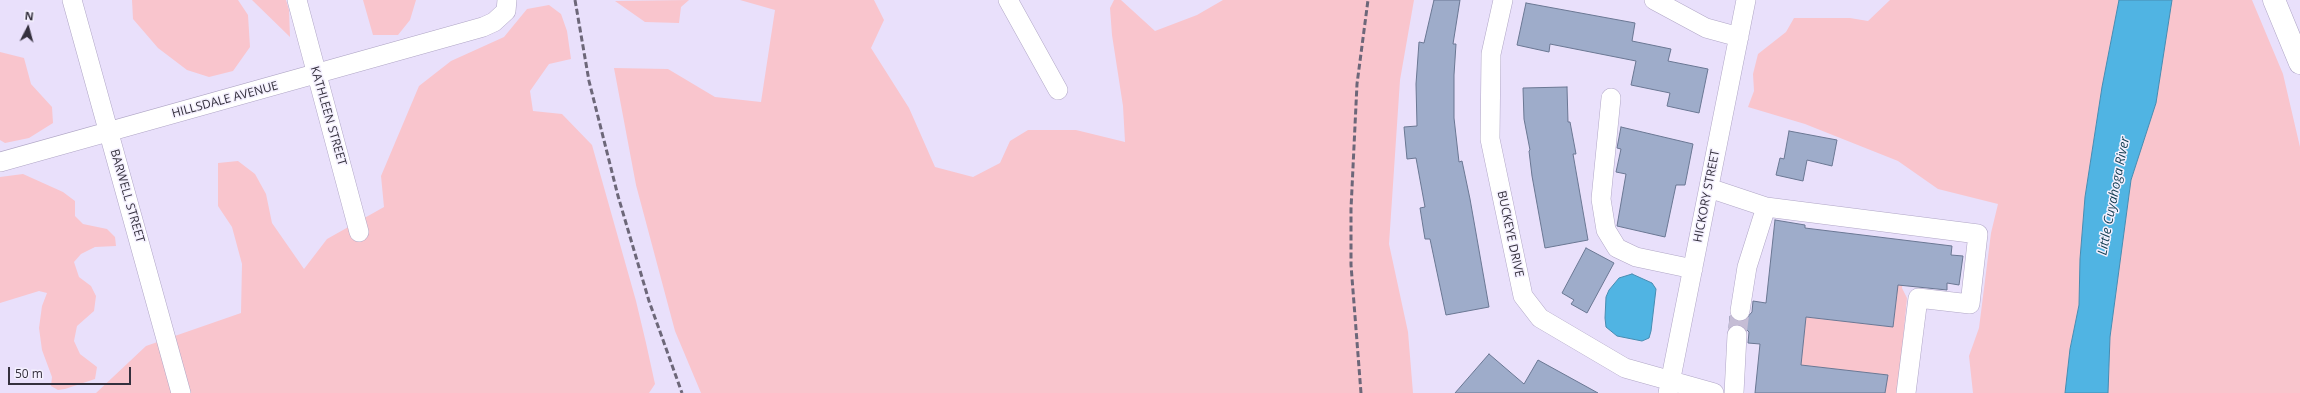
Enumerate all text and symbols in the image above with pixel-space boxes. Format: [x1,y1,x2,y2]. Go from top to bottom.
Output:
north arrow [8,8,48,48]
text: N [24,8,35,23]
street label: KATHLEEN STREET [307,65,349,167]
street label: HILLSDALE AVENUE [170,79,280,121]
water label: Little Cuyahoga River [2095,135,2133,257]
street label: BARWELL STREET [107,148,147,244]
street label: HICKORY STREET [1691,148,1723,244]
street label: BUCKEYE DRIVE [1494,190,1526,278]
scale bar [10,359,133,385]
text: 50 m [15,365,43,382]

